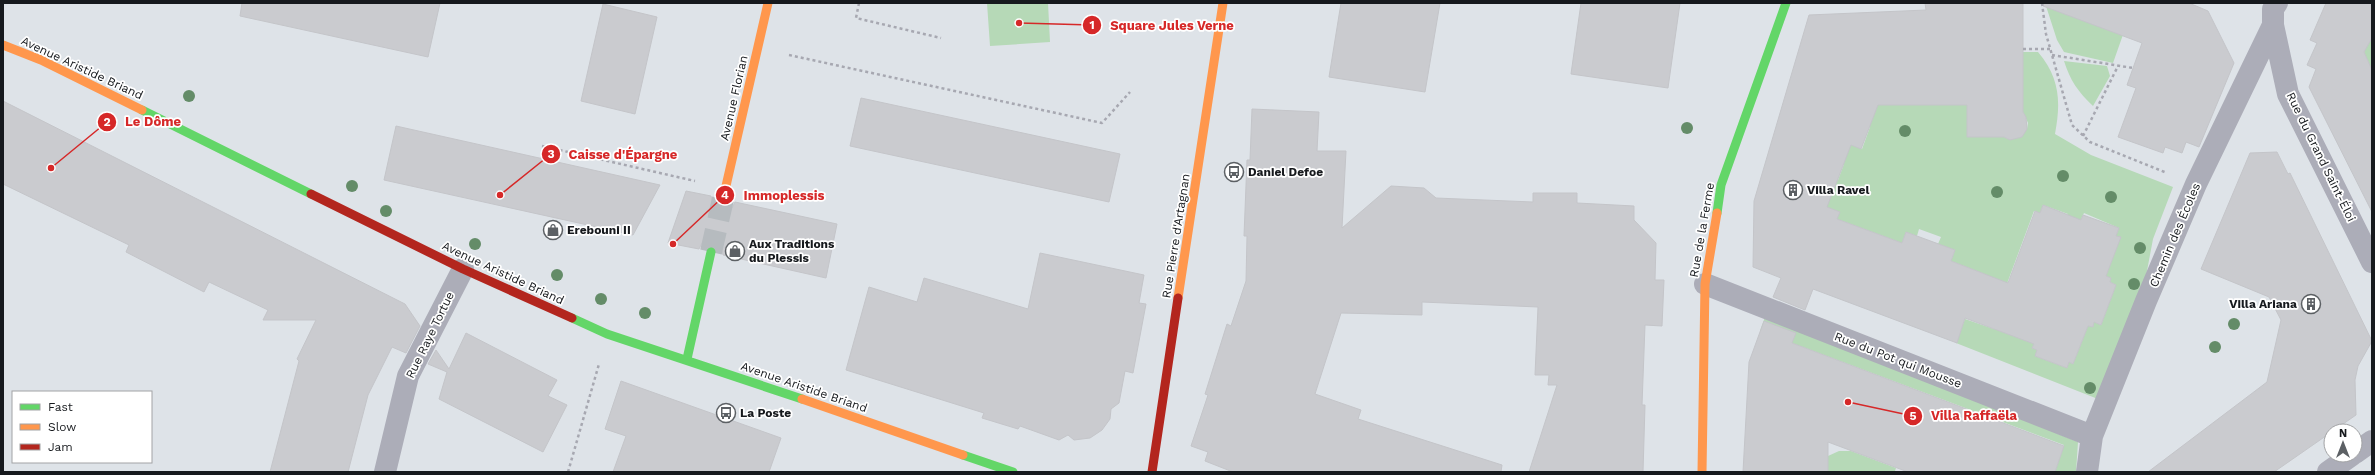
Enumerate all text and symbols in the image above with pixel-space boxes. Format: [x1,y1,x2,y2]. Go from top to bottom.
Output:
callout: Square Jules Verne [1082,13,1242,38]
text: 1 [1089,18,1095,32]
text: Square Jules Verne [1110,18,1234,33]
street label: Avenue Aristide Briand [19,34,145,102]
street label: Avenue Florian [717,54,751,142]
street label: Rue du Grand Saint-Éloi [2284,90,2358,224]
callout: Le Dôme [97,109,189,134]
text: Le Dôme [125,114,181,129]
text: 2 [103,115,111,129]
callout: Caisse d'Épargne [541,142,686,167]
text: Caisse d'Épargne [569,146,678,162]
text: 3 [547,147,555,161]
bus stop icon: Daniel Defoe [1223,161,1245,183]
place label: Daniel Defoe [1248,165,1323,179]
street label: Rue Pierre d'Artagnan [1159,173,1193,299]
building icon: Villa Ravel [1782,179,1804,201]
street label: Rue de la Ferme [1687,181,1717,278]
street label: Chemin des Écoles [2147,181,2203,289]
callout: Immoplessis [715,182,832,207]
place label: Villa Ravel [1807,183,1869,197]
text: 4 [721,188,729,202]
text: Immoplessis [744,188,824,203]
shop icon: Erebouni II [542,219,564,241]
place label: Erebouni II [567,223,631,237]
place label: Aux Traditions du Plessis [749,237,835,265]
street label: Avenue Aristide Briand [440,239,566,307]
shop icon: Aux Traditions du Plessis [724,240,746,262]
street label: Rue Raye Tortue [403,289,457,381]
building icon: Villa Ariana [2300,293,2322,315]
place label: Villa Ariana [2229,297,2297,311]
street label: Rue du Pot qui Mousse [1832,329,1964,391]
street label: Avenue Aristide Briand [739,359,869,415]
legend [12,391,152,463]
text: Fast [48,400,73,414]
bus stop icon: La Poste [715,402,737,424]
callout: Villa Raffaëla [1903,403,2025,428]
place label: La Poste [740,406,791,420]
text: Villa Raffaëla [1931,408,2018,423]
text: 5 [1910,409,1917,423]
text: Slow [48,420,76,434]
north arrow [2323,423,2363,463]
text: N [2339,427,2347,440]
text: Jam [48,440,73,454]

